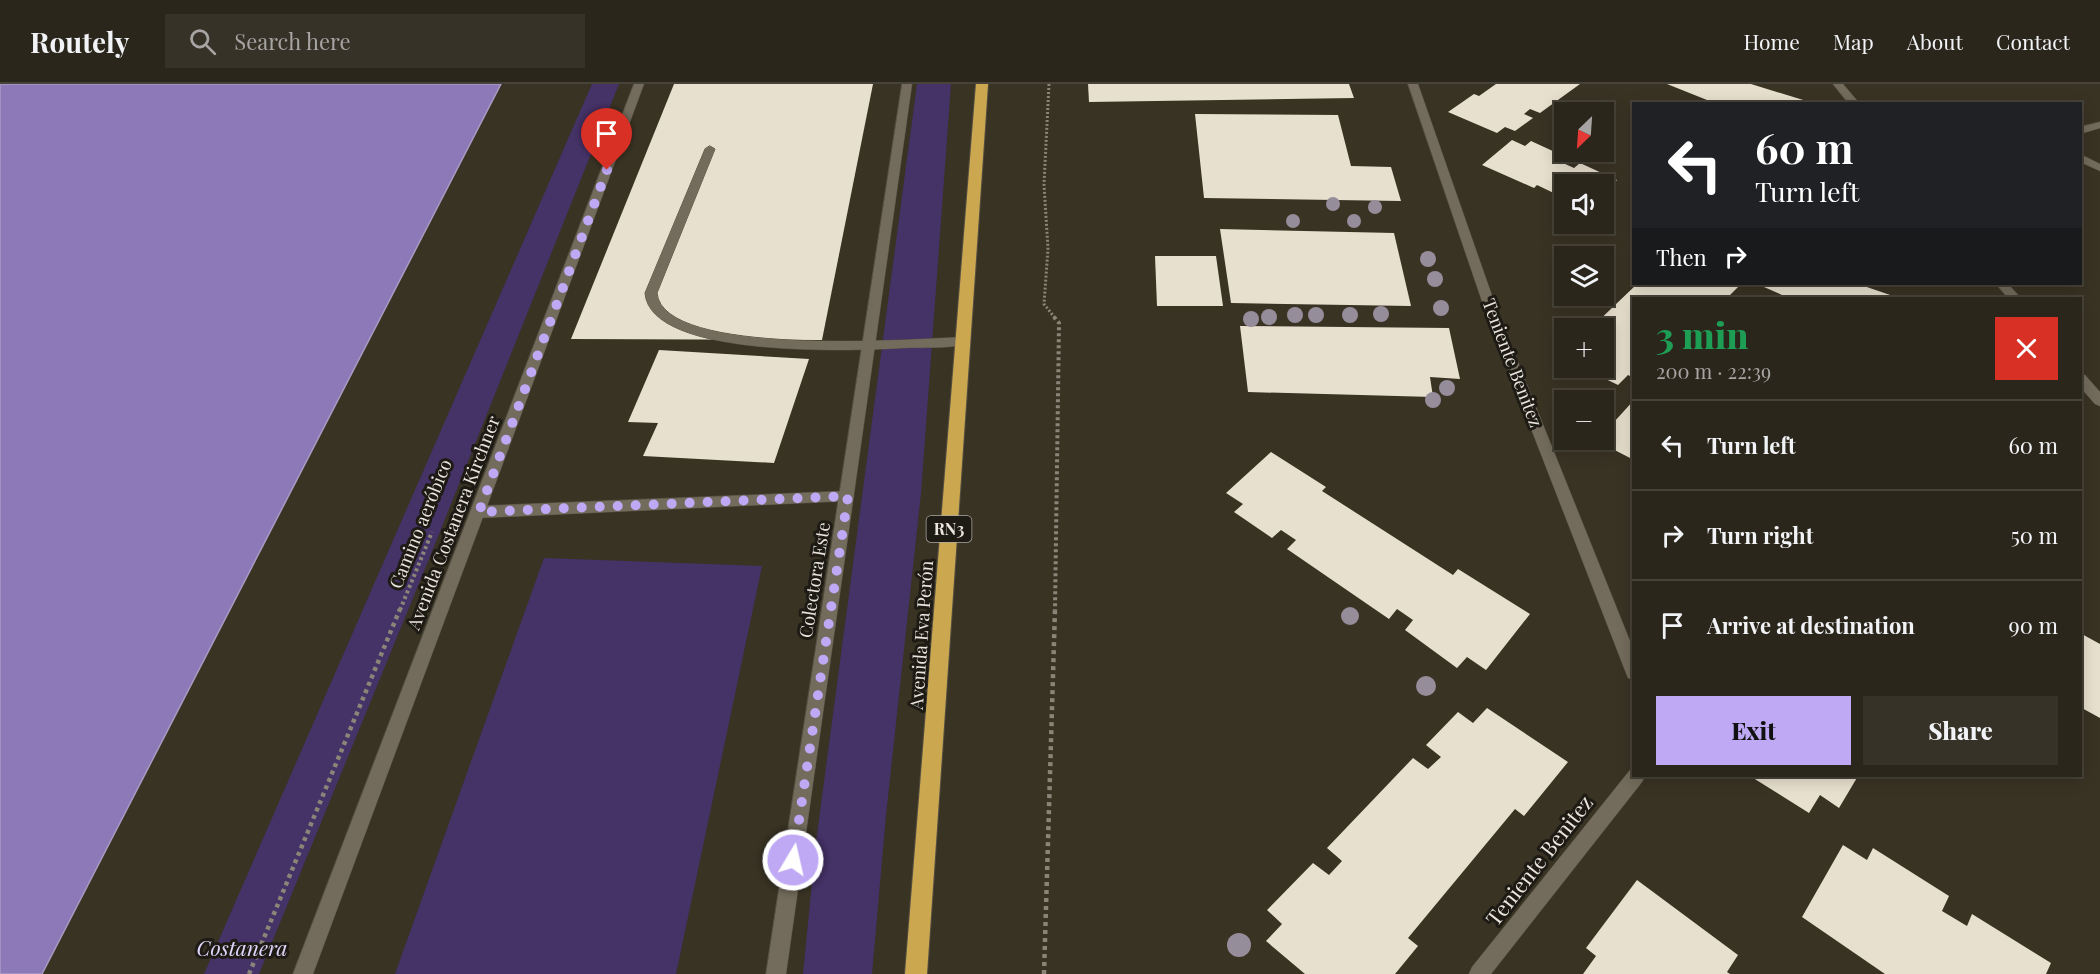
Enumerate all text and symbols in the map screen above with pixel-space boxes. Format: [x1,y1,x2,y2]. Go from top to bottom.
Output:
search box [165,14,585,68]
text: Routely [30,23,129,60]
icon: search [186,25,219,58]
text: Search here [234,26,351,56]
text: Home [1744,27,1800,55]
text: Map [1833,27,1874,55]
text: About [1907,27,1963,55]
text: Contact [1996,27,2070,55]
north arrow [1554,102,1614,162]
map controls [1554,102,1614,450]
pin [581,108,632,170]
icon: arrive [590,117,623,150]
text: 60 m [1755,119,1853,175]
icon: left [1656,126,1734,204]
text: Turn left [1755,173,1859,209]
button: sound [1554,174,1614,234]
icon: right [1719,240,1752,273]
text: Then [1656,242,1707,272]
button: layers [1554,246,1614,306]
street label: Teniente Benitez [1477,295,1548,430]
text: 3 min [1656,310,1749,358]
button: close [1995,317,2058,380]
button: + [1554,318,1614,378]
text: 200 m · 22:39 [1656,357,1771,384]
button: − [1554,390,1614,450]
street label: Avenida Costanera Kirchner [401,412,505,634]
icon: left [1656,429,1689,462]
text: Turn left [1707,430,1796,460]
text: 60 m [2008,430,2058,460]
street label: Camino aeróbico [383,455,457,592]
road number: RN3 [926,516,972,542]
icon: right [1656,519,1689,552]
street label: Colectora Este [793,520,835,639]
text: Turn right [1707,520,1813,550]
text: 50 m [2011,520,2058,550]
street label: Avenida Eva Perón [904,559,938,711]
icon: arrive [1656,609,1689,642]
text: Arrive at destination [1707,610,1915,640]
text: 90 m [2009,610,2058,640]
button: Exit [1656,696,1851,765]
button: Share [1863,696,2058,765]
street label: Teniente Benitez [1479,789,1598,931]
position arrow [761,828,825,892]
park label: Costanera [196,933,288,961]

